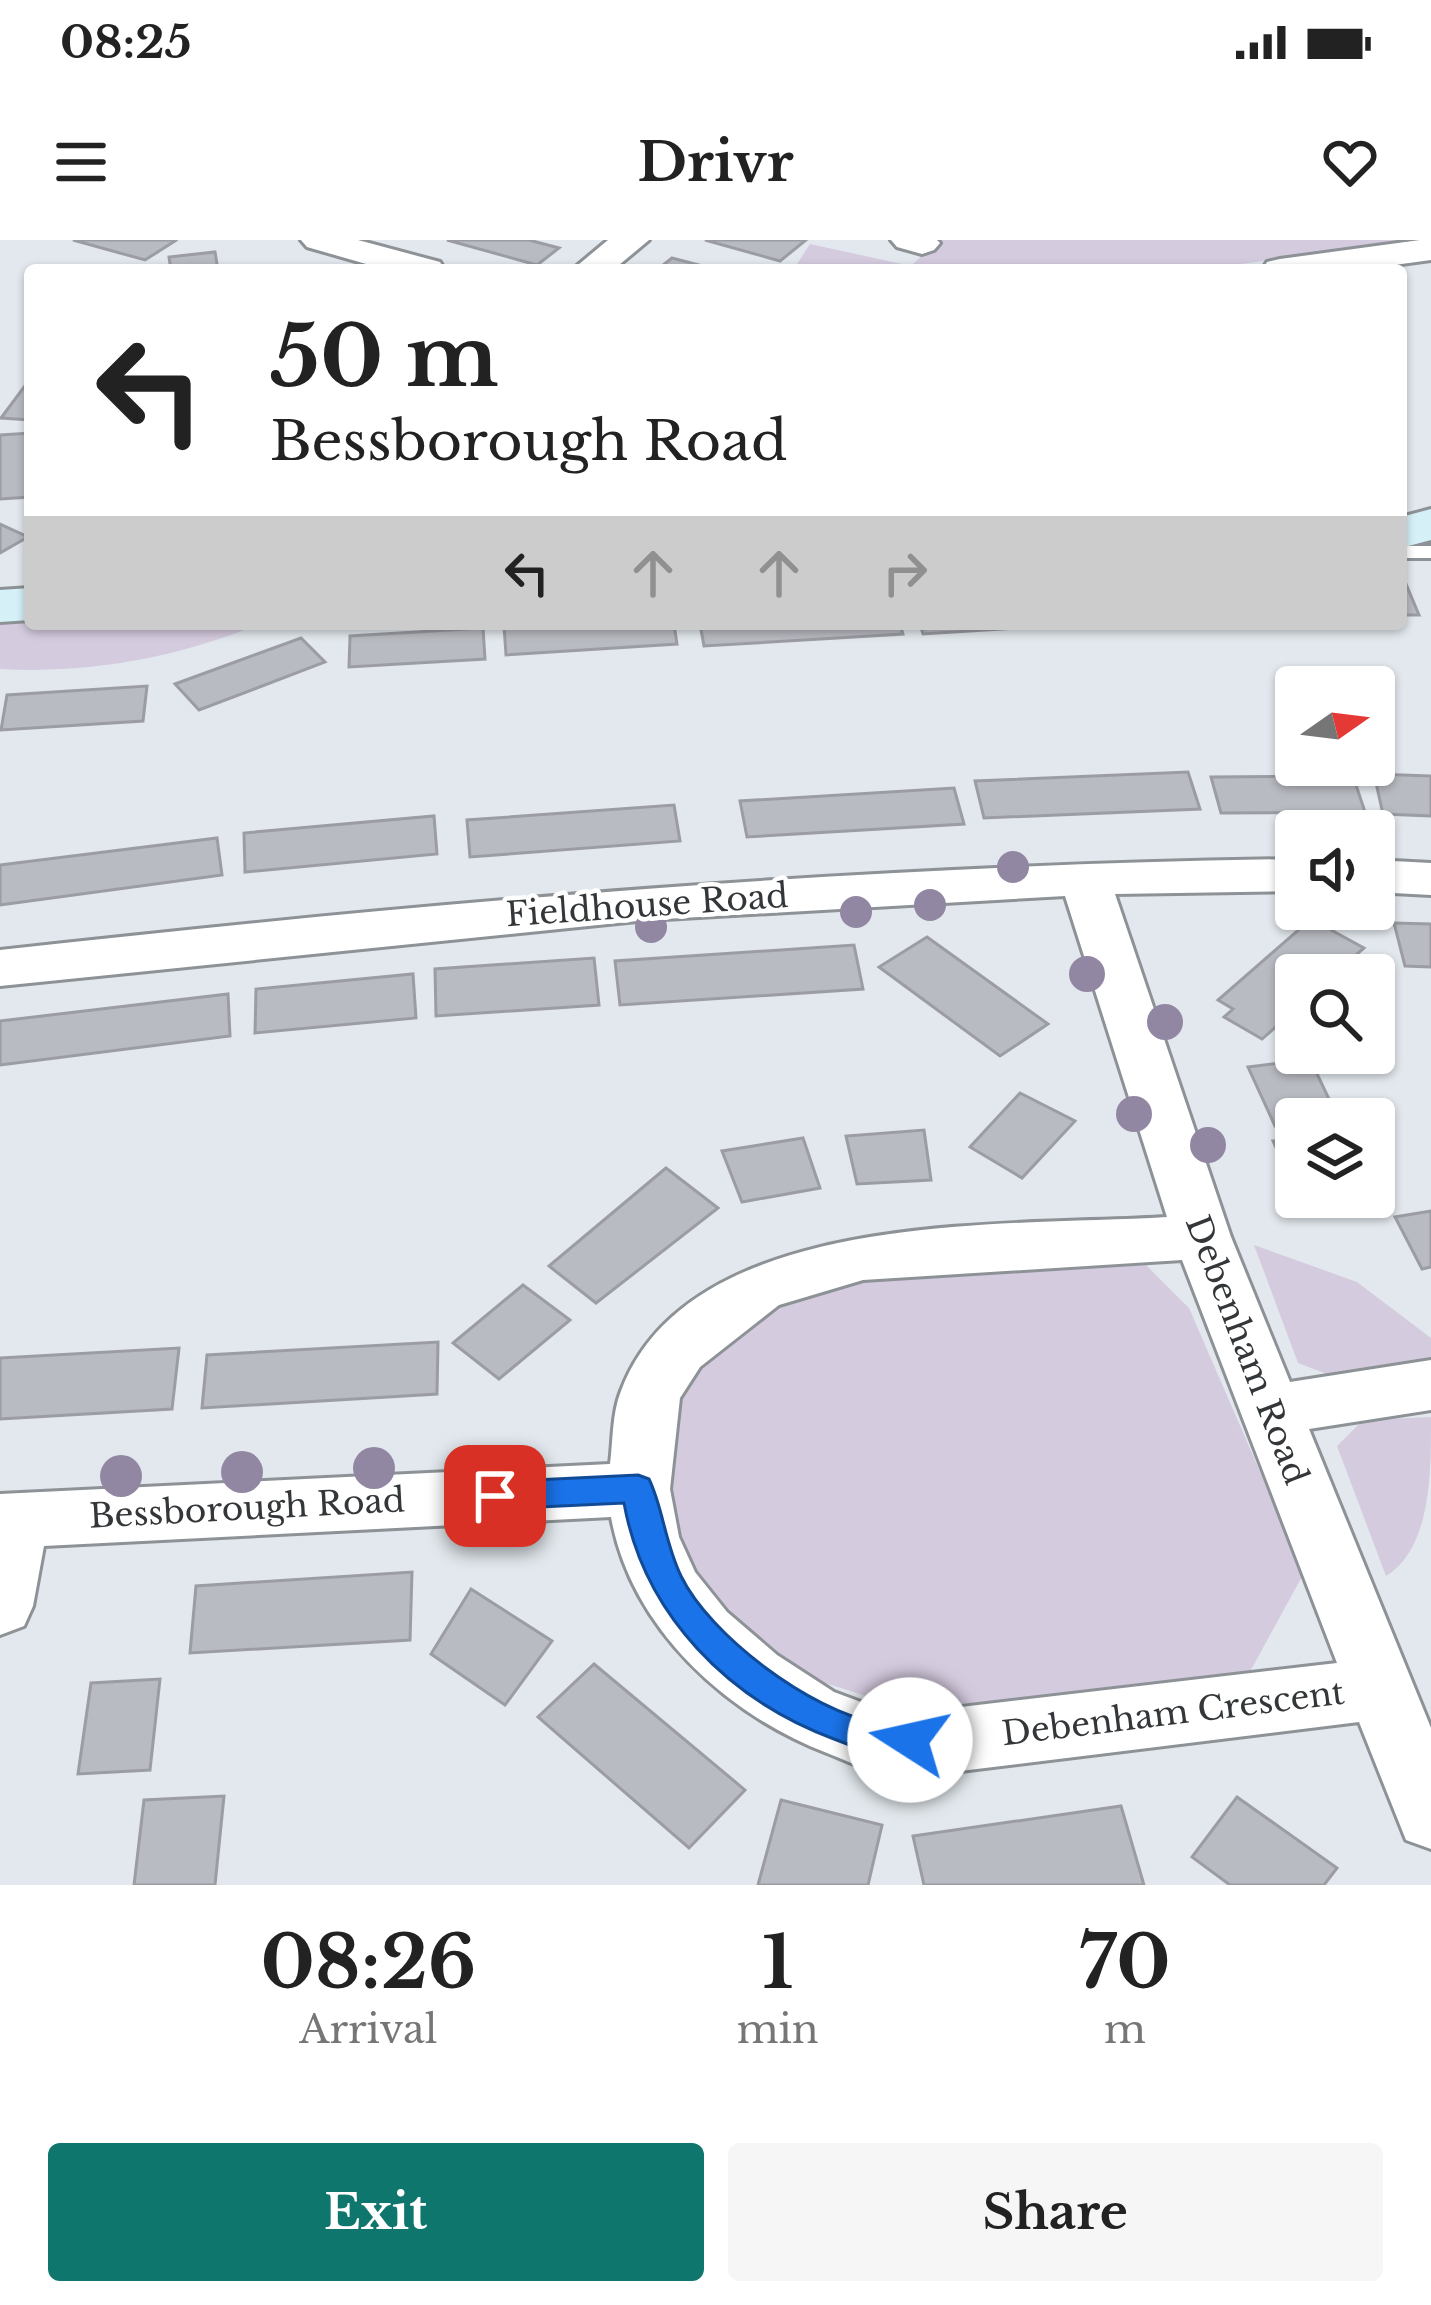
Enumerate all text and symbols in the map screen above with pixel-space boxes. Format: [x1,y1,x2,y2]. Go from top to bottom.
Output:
text: 08:25 [60,14,191,70]
icon: menu [48,129,114,195]
text: Drivr [637,129,794,196]
icon: heart [1317,129,1383,195]
text: 50 m [270,305,499,409]
icon: left [72,312,228,468]
text: Bessborough Road [270,408,787,475]
icon: left [494,540,560,606]
icon: ahead [620,540,686,606]
icon: ahead [746,540,812,606]
icon: right [872,540,938,606]
north arrow [1275,666,1395,786]
map controls [1275,666,1395,1218]
button: sound [1275,810,1395,930]
street label: Fieldhouse Road [504,875,790,935]
button: search [1275,954,1395,1074]
button: layers [1275,1098,1395,1218]
street label: Debenham Road [1177,1210,1317,1490]
pin [444,1445,546,1547]
icon: arrive [462,1463,528,1529]
street label: Bessborough Road [88,1479,406,1537]
street label: Debenham Crescent [999,1672,1347,1754]
position arrow [847,1677,973,1803]
text: 08:26 [260,1918,476,2007]
text: 1 [762,1918,793,2007]
text: 70 [1079,1918,1171,2007]
text: Arrival [299,2005,437,2054]
text: min [737,2005,819,2054]
text: m [1104,2005,1146,2054]
button: Exit [48,2143,704,2281]
button: Share [728,2143,1383,2281]

